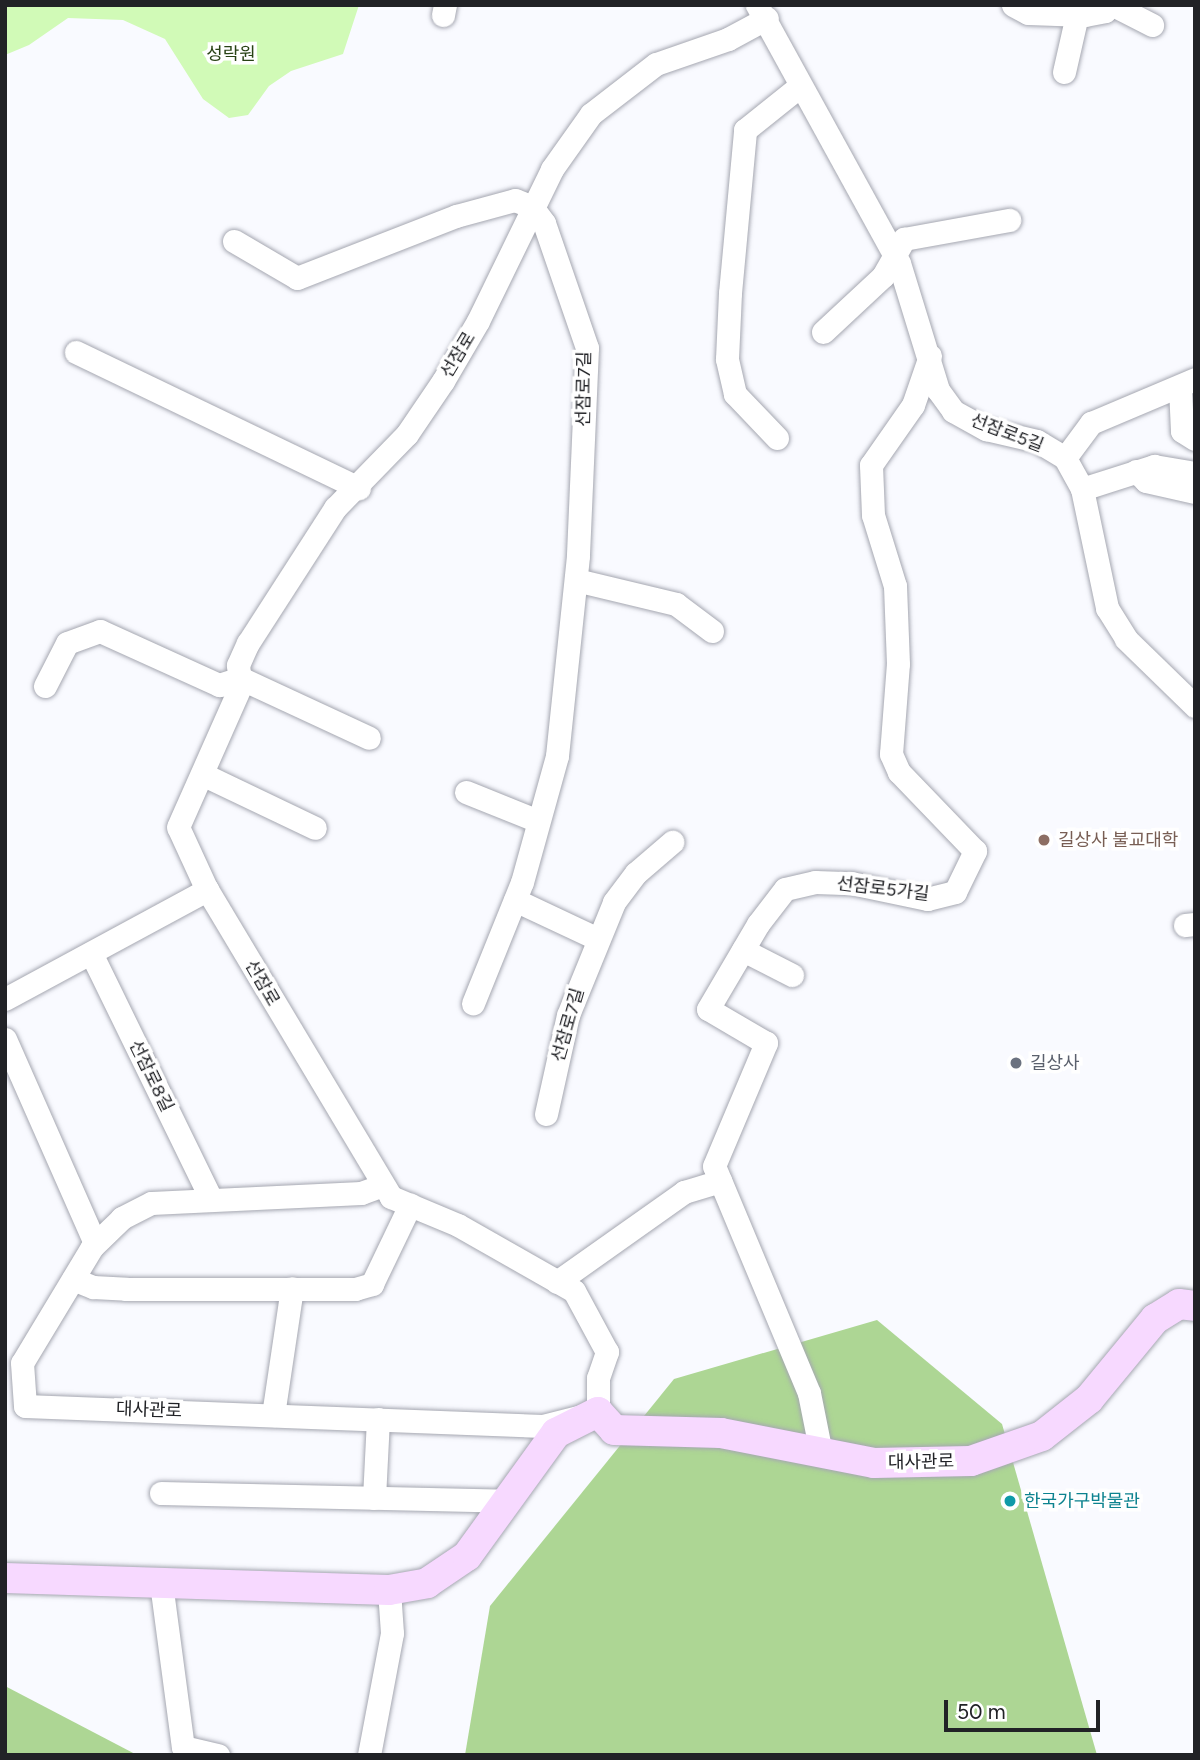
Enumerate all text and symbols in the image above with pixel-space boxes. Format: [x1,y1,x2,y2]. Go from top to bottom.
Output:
park label: 성락원 [206,43,256,65]
street label: 선잠로 [436,328,480,382]
street label: 선잠로7길 [573,351,595,427]
street label: 선잠로5길 [967,409,1047,457]
place label: 길상사 불교대학 [1058,829,1178,851]
marker: 길상사 불교대학 [1036,832,1052,848]
street label: 선잠로5가길 [835,873,931,905]
street label: 선잠로 [240,956,284,1010]
street label: 선잠로7길 [547,986,589,1064]
street label: 선잠로8길 [124,1037,178,1115]
place label: 길상사 [1030,1052,1080,1074]
marker: 길상사 [1008,1055,1024,1071]
street label: 대사관로 [116,1398,182,1422]
street label: 대사관로 [888,1451,954,1473]
place label: 한국가구박물관 [1024,1490,1140,1512]
marker: 한국가구박물관 [1002,1493,1018,1509]
scale bar [948,1686,1104,1730]
text: 50 m [957,1699,1006,1724]

